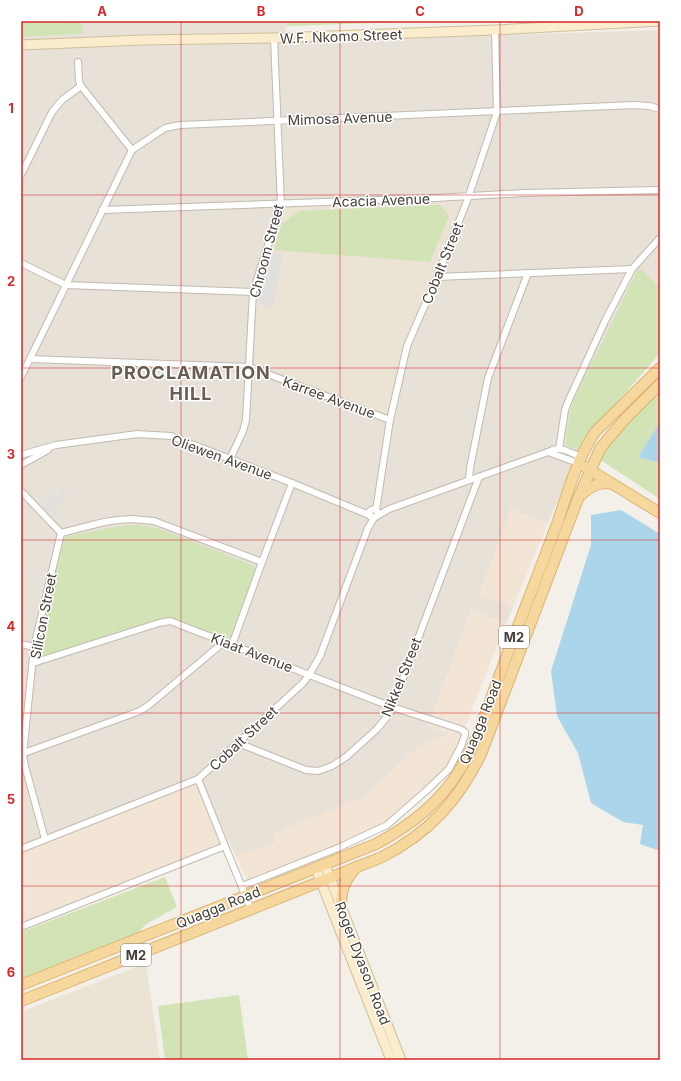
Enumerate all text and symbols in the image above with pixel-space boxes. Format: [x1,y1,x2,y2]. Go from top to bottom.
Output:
text: A [97,3,107,19]
text: B [257,3,266,19]
text: C [415,3,425,19]
text: D [574,3,584,19]
street label: W.F. Nkomo Street [279,25,403,47]
text: 1 [8,100,14,116]
street label: Mimosa Avenue [287,108,393,128]
street label: Acacia Avenue [332,190,430,210]
street label: Chroom Street [245,202,287,300]
street label: Cobalt Street [418,219,466,306]
text: 2 [7,273,15,289]
district label: PROCLAMATION HILL [111,362,271,404]
street label: Karree Avenue [280,372,378,422]
street label: Oliewen Avenue [169,431,275,483]
text: 3 [7,446,15,462]
street label: Silicon Street [26,571,60,660]
text: 4 [7,618,16,634]
road number: M2 [499,626,529,648]
street label: Kiaat Avenue [209,629,295,675]
street label: Nikkel Street [377,634,425,719]
street label: Quagga Road [455,677,505,767]
street label: Cobalt Street [205,702,281,774]
text: 5 [7,791,15,807]
street label: Quagga Road [173,882,263,932]
street label: Roger Dyason Road [332,899,394,1027]
road number: M2 [121,944,151,966]
text: 6 [7,964,15,980]

